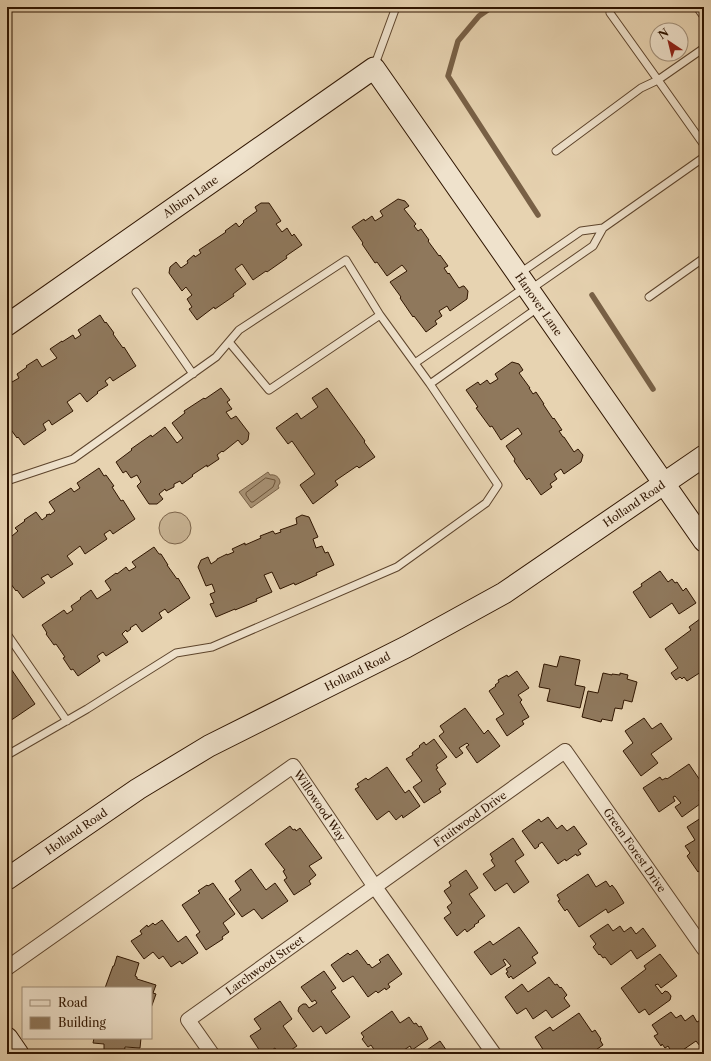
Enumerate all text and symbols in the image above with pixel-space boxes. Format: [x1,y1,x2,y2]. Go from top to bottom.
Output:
north arrow [649,22,689,62]
text: N [655,25,672,42]
street label: Albion Lane [159,172,221,221]
street label: Hanover Lane [512,270,566,338]
street label: Holland Road [600,478,668,530]
street label: Holland Road [322,649,393,694]
street label: Willowood Way [290,767,349,844]
street label: Fruitwood Drive [431,788,509,850]
street label: Holland Road [43,805,110,858]
street label: Green Forest Drive [600,805,669,895]
street label: Larchwood Street [223,932,307,998]
legend [22,987,152,1039]
text: Road [58,995,88,1010]
text: Building [58,1015,106,1030]

